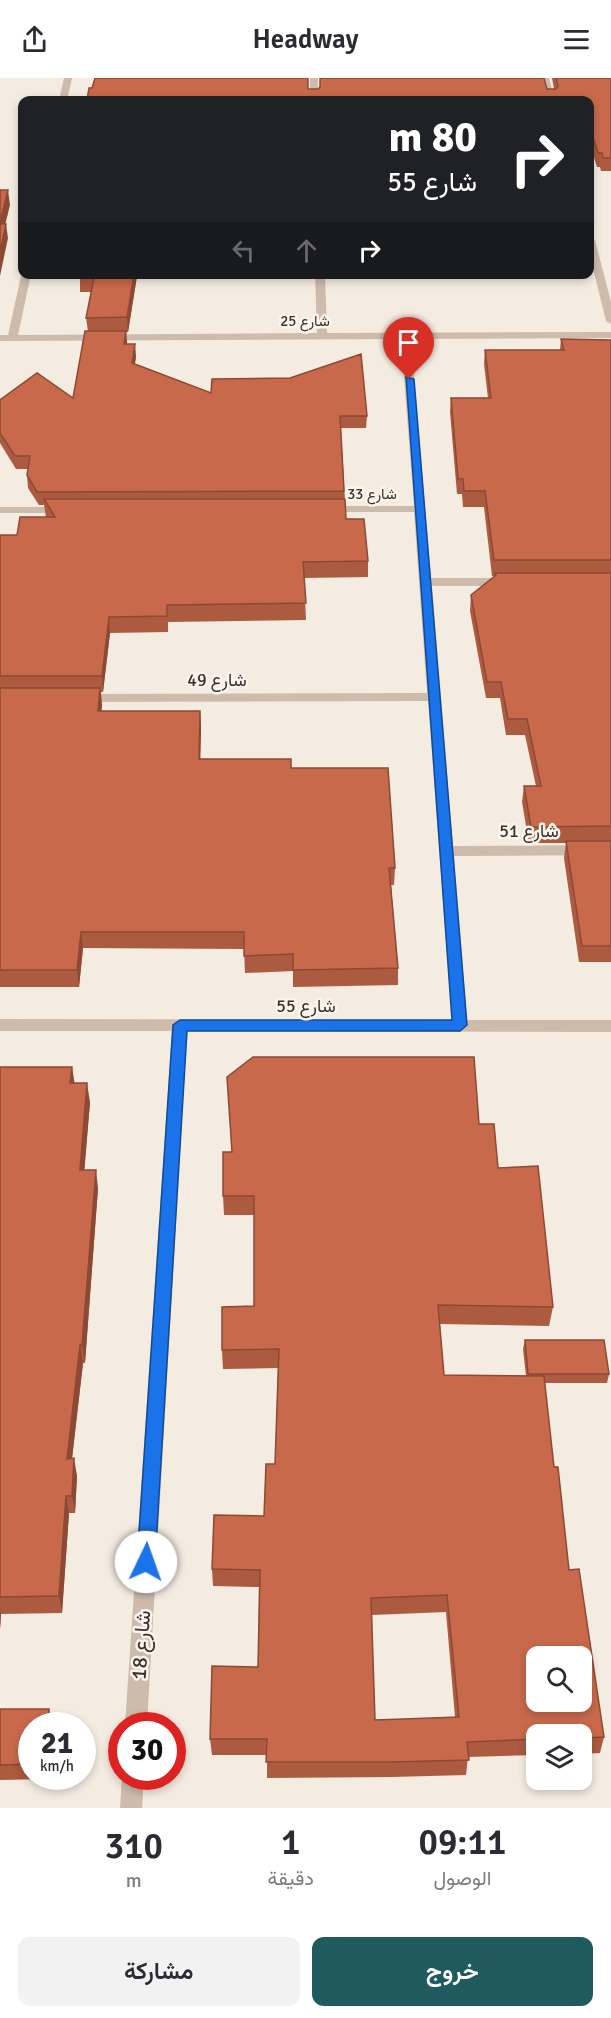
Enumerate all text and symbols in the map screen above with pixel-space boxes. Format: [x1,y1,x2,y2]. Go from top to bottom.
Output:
icon: share [18,23,51,56]
text: Headway [252,23,359,56]
icon: menu [560,23,593,56]
text: 80 m [388,112,477,163]
icon: right [498,120,576,198]
text: شارع 55 [388,166,477,199]
icon: left [227,234,260,267]
icon: ahead [290,234,323,267]
icon: right [353,234,386,267]
street label: شارع 25 [280,312,330,332]
pin [383,317,434,379]
icon: arrive [392,326,425,359]
street label: شارع 33 [347,485,397,505]
street label: شارع 49 [187,669,247,692]
street label: شارع 51 [499,820,559,843]
street label: شارع 55 [276,995,336,1018]
position arrow [114,1530,178,1594]
street label: شارع 18 [126,1609,157,1681]
map controls [526,1646,592,1790]
button: search [526,1646,592,1712]
speed limit sign: 30 [108,1712,186,1790]
button: layers [526,1724,592,1790]
text: 21 [41,1725,73,1762]
text: km/h [40,1757,74,1775]
text: 1 [281,1820,300,1865]
text: 09:11 [418,1820,506,1865]
text: 310 [105,1824,163,1869]
text: دقيقة [268,1866,314,1891]
text: الوصول [434,1866,491,1891]
text: m [126,1868,142,1893]
button: مشاركة [18,1937,300,2006]
button: خروج [312,1937,593,2006]

